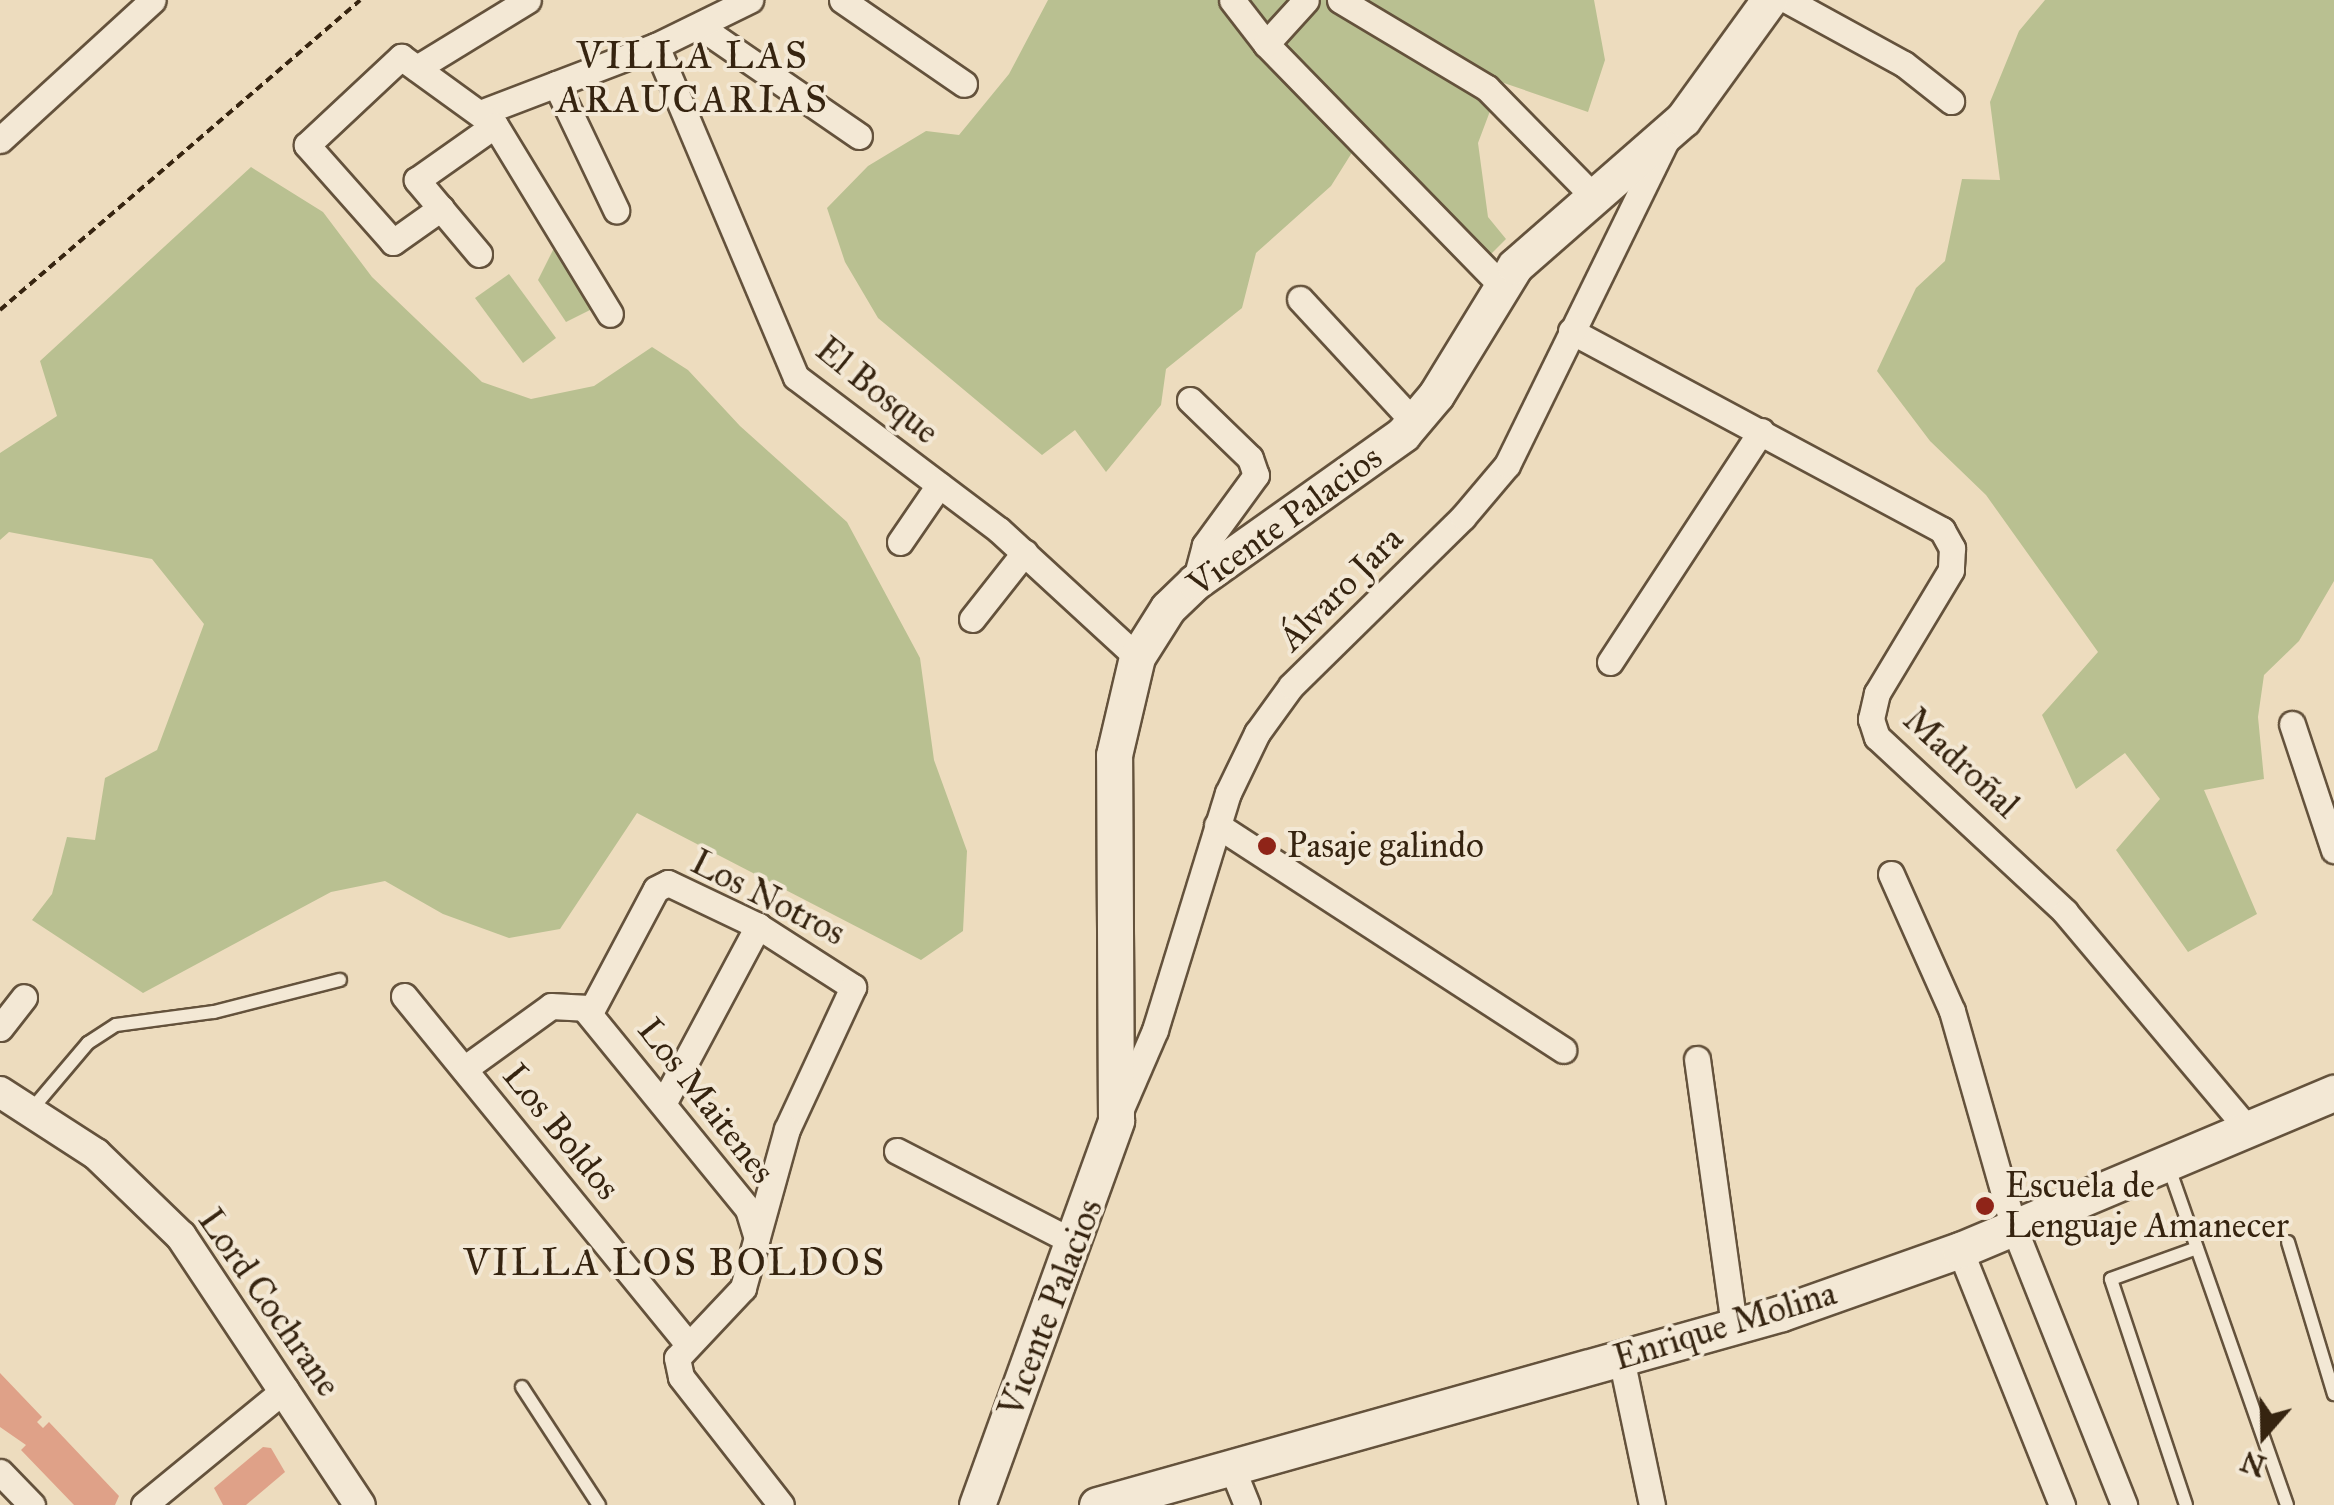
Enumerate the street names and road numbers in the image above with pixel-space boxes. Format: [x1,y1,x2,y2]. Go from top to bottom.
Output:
street label: El Bosque [807,329,947,453]
street label: Vicente Palacios [1180,436,1390,606]
street label: Álvaro Jara [1270,518,1412,660]
street label: Madroñal [1895,699,2027,827]
street label: Los Notros [684,841,852,955]
street label: Los Maitenes [629,1010,783,1192]
street label: Los Boldos [494,1056,628,1208]
street label: Vicente Palacios [990,1193,1112,1423]
street label: Lord Cochrane [189,1201,349,1405]
street label: Enrique Molina [1609,1272,1841,1380]

